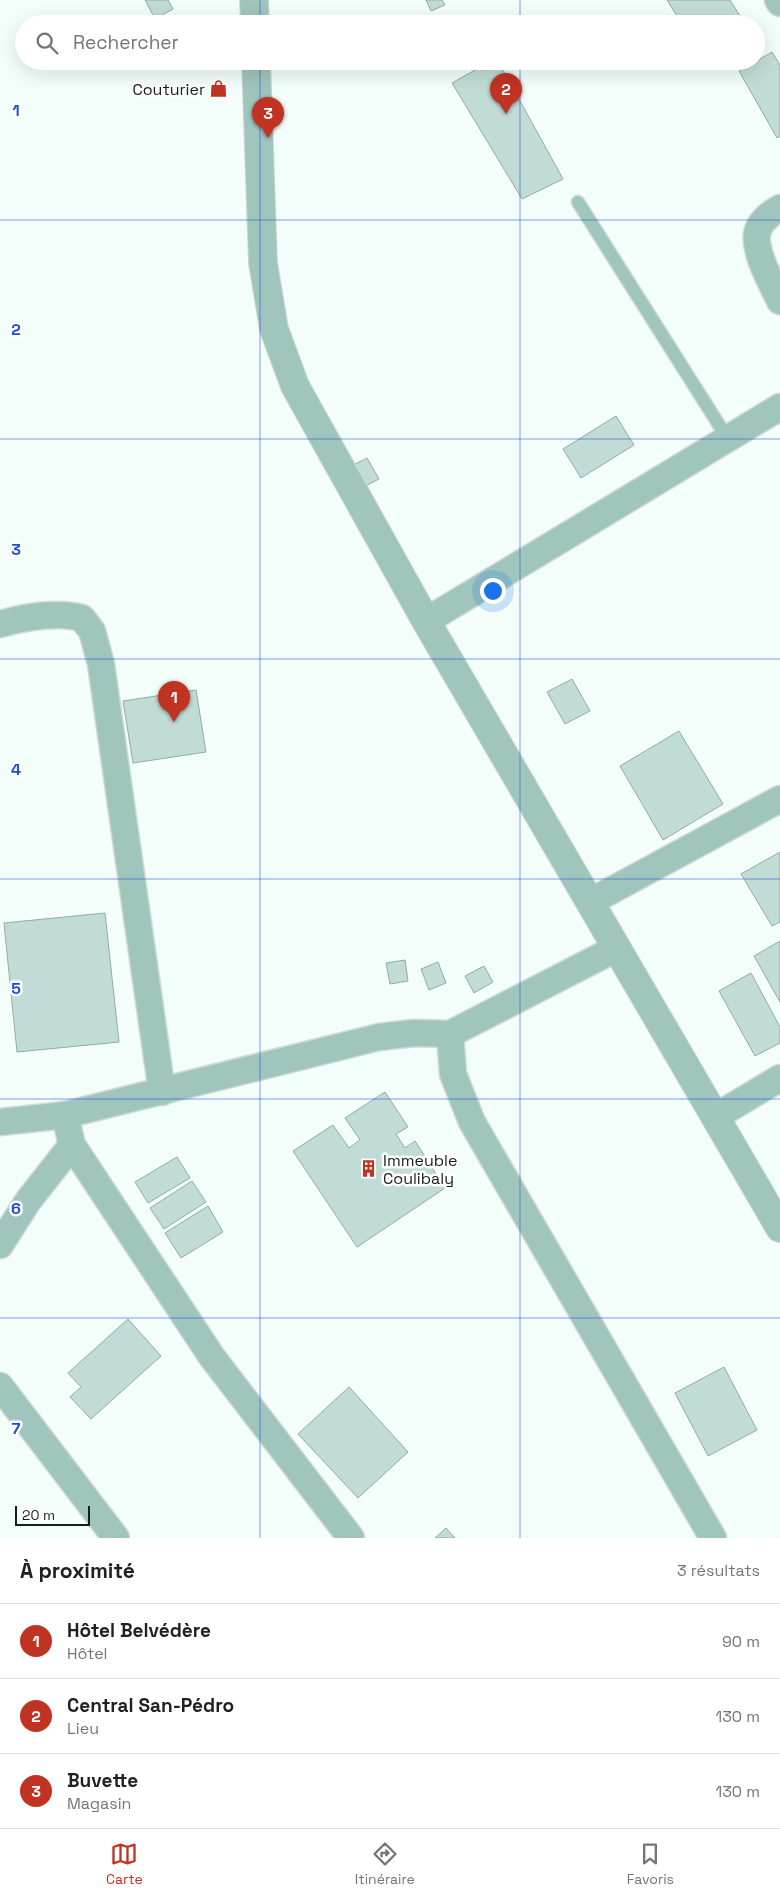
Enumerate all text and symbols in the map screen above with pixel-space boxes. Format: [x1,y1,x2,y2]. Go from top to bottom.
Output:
search box [15,15,765,70]
icon: search [33,29,61,57]
text: Rechercher [73,30,179,55]
pin: 2 [490,73,522,114]
place label: Couturier [132,79,205,100]
shop icon: Couturier [209,79,229,99]
pin: 3 [252,97,284,138]
text: 1 [12,100,20,121]
text: 2 [11,319,21,340]
text: 3 [11,539,21,560]
your location [480,578,506,604]
pin: 1 [158,681,190,722]
text: 4 [11,759,21,780]
text: 5 [11,978,21,999]
place label: Immeuble Coulibaly [383,1150,457,1189]
building icon: Immeuble Coulibaly [359,1159,379,1179]
text: 6 [11,1198,21,1219]
text: 7 [12,1418,21,1439]
scale bar [15,1503,90,1526]
text: 20 m [22,1506,55,1524]
text: À proximité [20,1557,135,1584]
text: 3 résultats [677,1560,760,1581]
text: Hôtel Belvédère [67,1618,211,1643]
text: 1 [32,1631,40,1652]
text: 90 m [722,1631,760,1652]
text: Hôtel [67,1643,108,1664]
text: Central San-Pédro [67,1693,234,1718]
text: 2 [31,1706,41,1727]
text: 130 m [716,1706,760,1727]
text: Lieu [67,1718,99,1739]
text: Buvette [67,1768,138,1793]
text: 3 [31,1781,41,1802]
text: 130 m [716,1781,760,1802]
text: Magasin [67,1793,131,1814]
tab: Carte [106,1840,143,1888]
tab: Itinéraire [355,1840,415,1888]
tab: Favoris [627,1840,674,1888]

